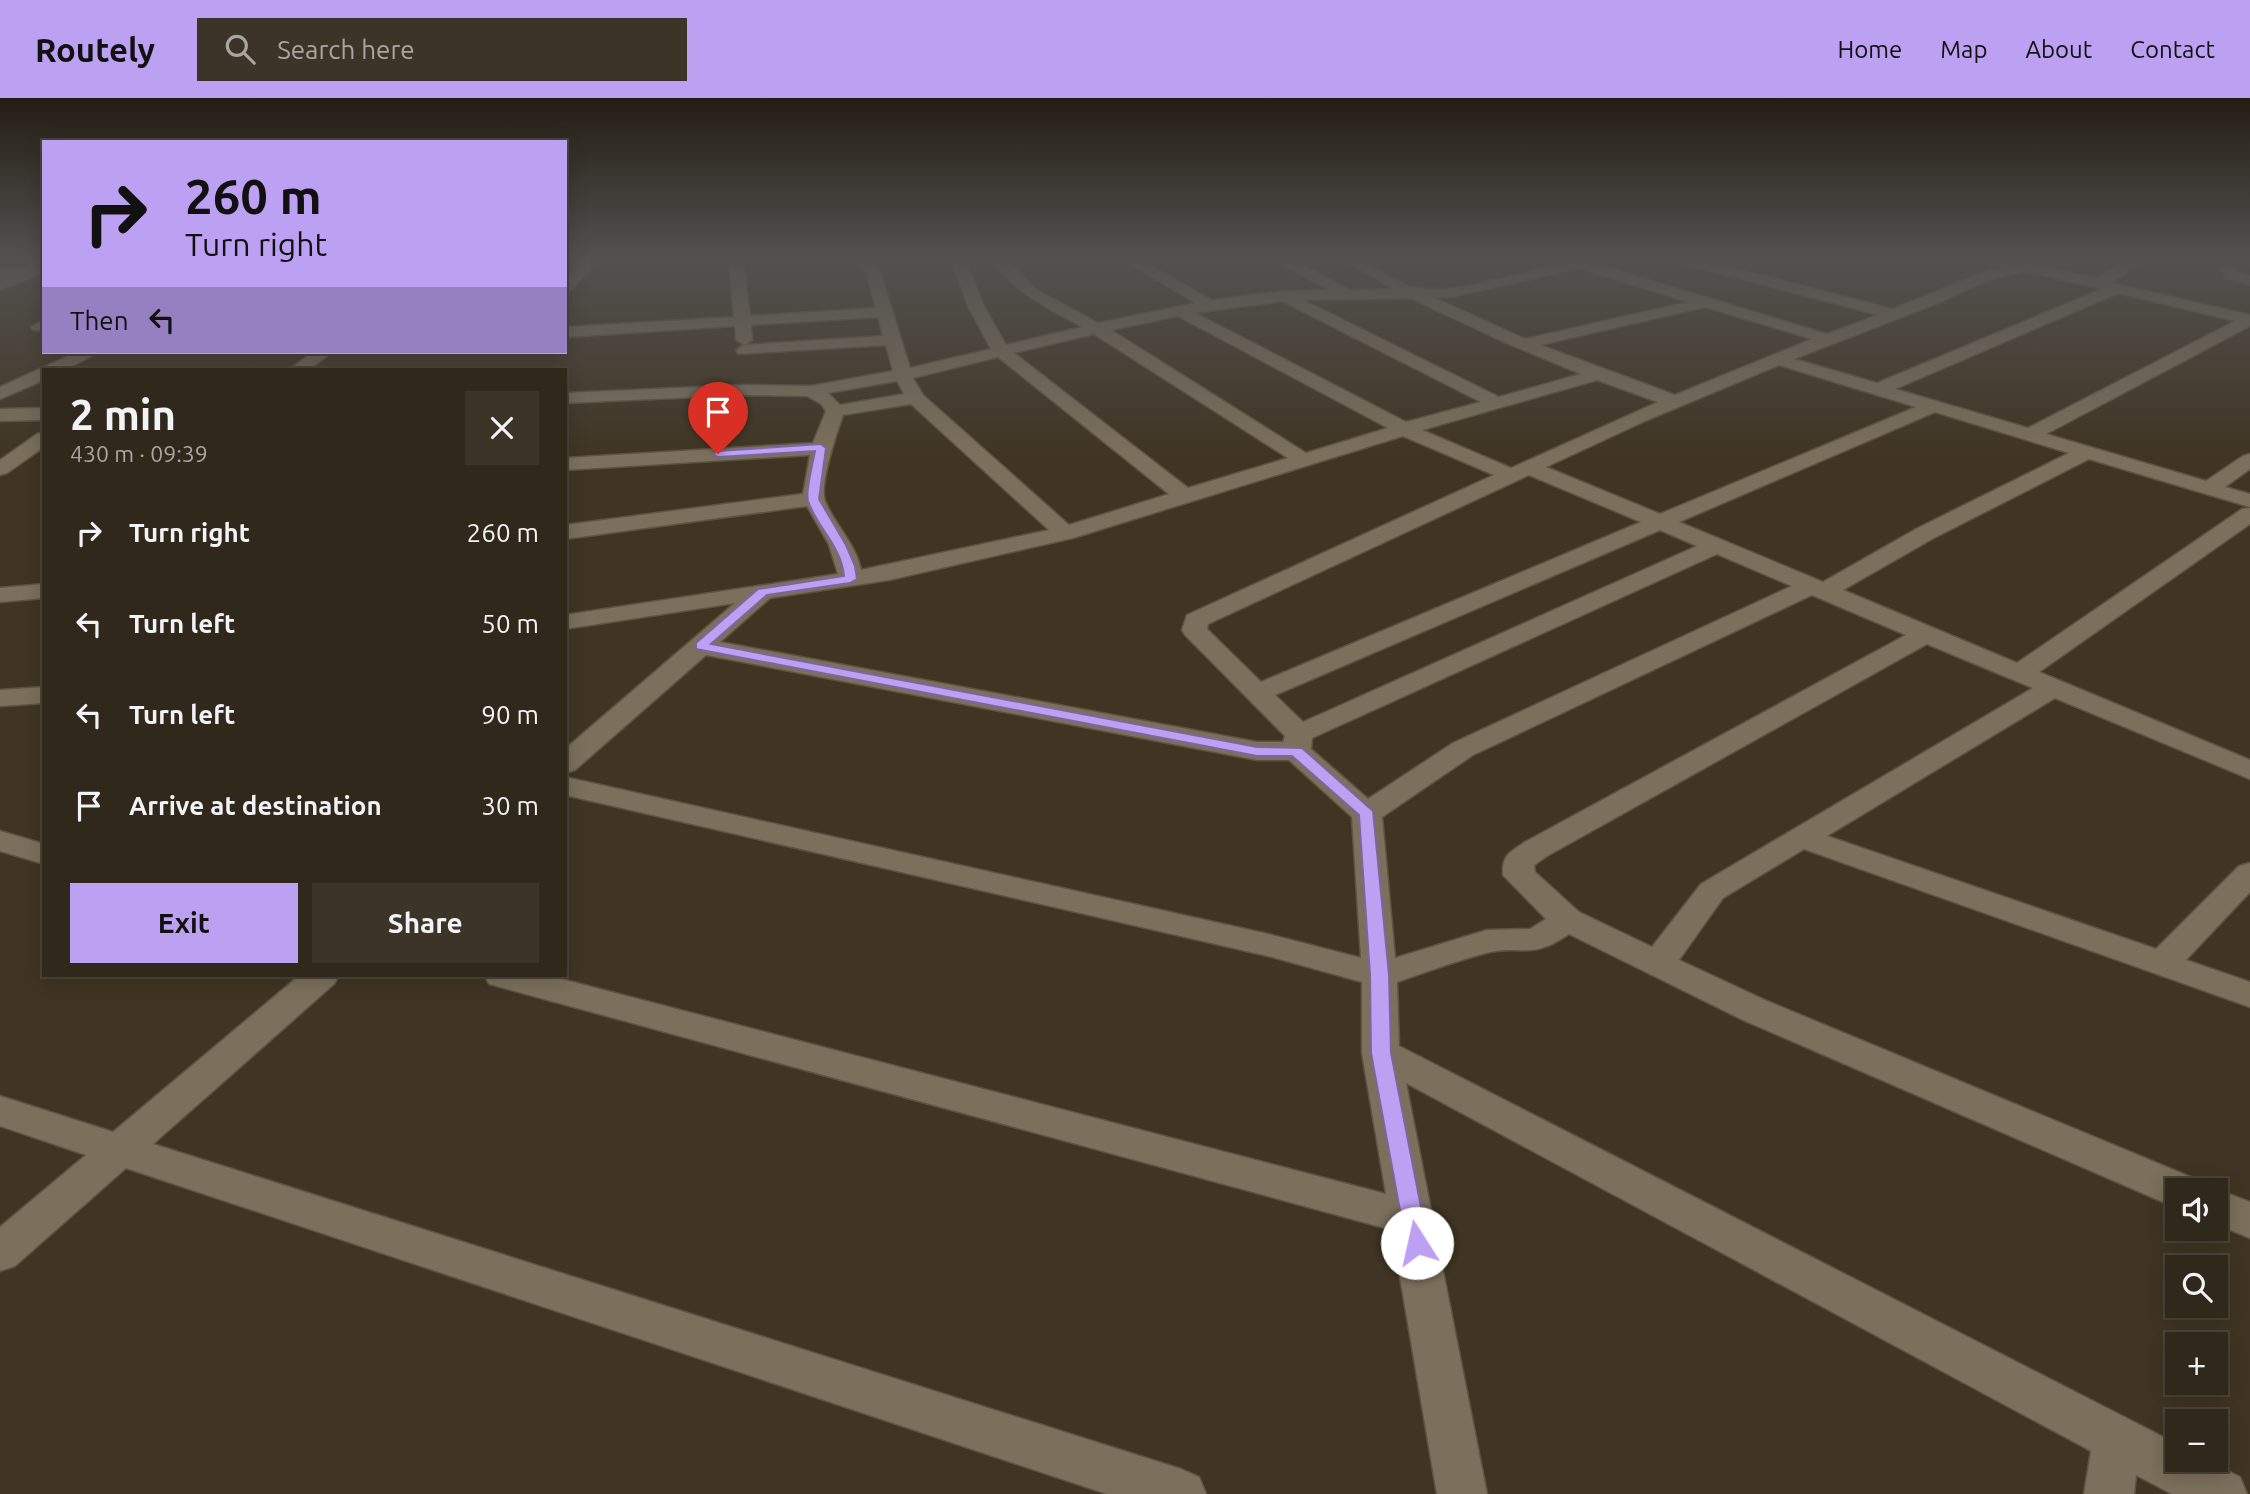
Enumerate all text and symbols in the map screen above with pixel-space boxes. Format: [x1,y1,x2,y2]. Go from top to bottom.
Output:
search box [197,18,687,81]
icon: search [221,30,259,68]
text: Routely [35,31,155,68]
text: Search here [277,35,415,64]
text: Home [1837,36,1902,63]
text: Map [1940,36,1987,63]
text: About [2025,36,2092,63]
text: Contact [2130,36,2215,63]
icon: right [70,168,161,259]
text: 260 m [185,168,322,223]
text: Turn right [185,226,327,262]
icon: left [143,301,181,339]
text: Then [70,306,129,335]
pin [688,382,748,454]
text: 2 min [70,391,176,438]
button: close [465,391,539,465]
icon: arrive [699,393,737,431]
text: 430 m · 09:39 [70,441,208,466]
icon: right [70,514,108,552]
text: Turn right [129,518,250,547]
text: 260 m [467,518,539,547]
icon: left [70,605,108,643]
text: Turn left [129,609,235,638]
text: 50 m [481,609,539,638]
icon: left [70,696,108,734]
text: Turn left [129,700,235,729]
text: 90 m [481,700,539,729]
icon: arrive [70,787,108,825]
text: Arrive at destination [129,791,382,820]
text: 30 m [481,791,539,820]
button: Exit [70,883,298,963]
button: Share [312,883,539,963]
map controls [2165,1178,2228,1472]
button: sound [2165,1178,2228,1241]
position arrow [1380,1206,1454,1280]
button: search [2165,1255,2228,1318]
button: + [2165,1332,2228,1395]
button: − [2165,1409,2228,1472]

